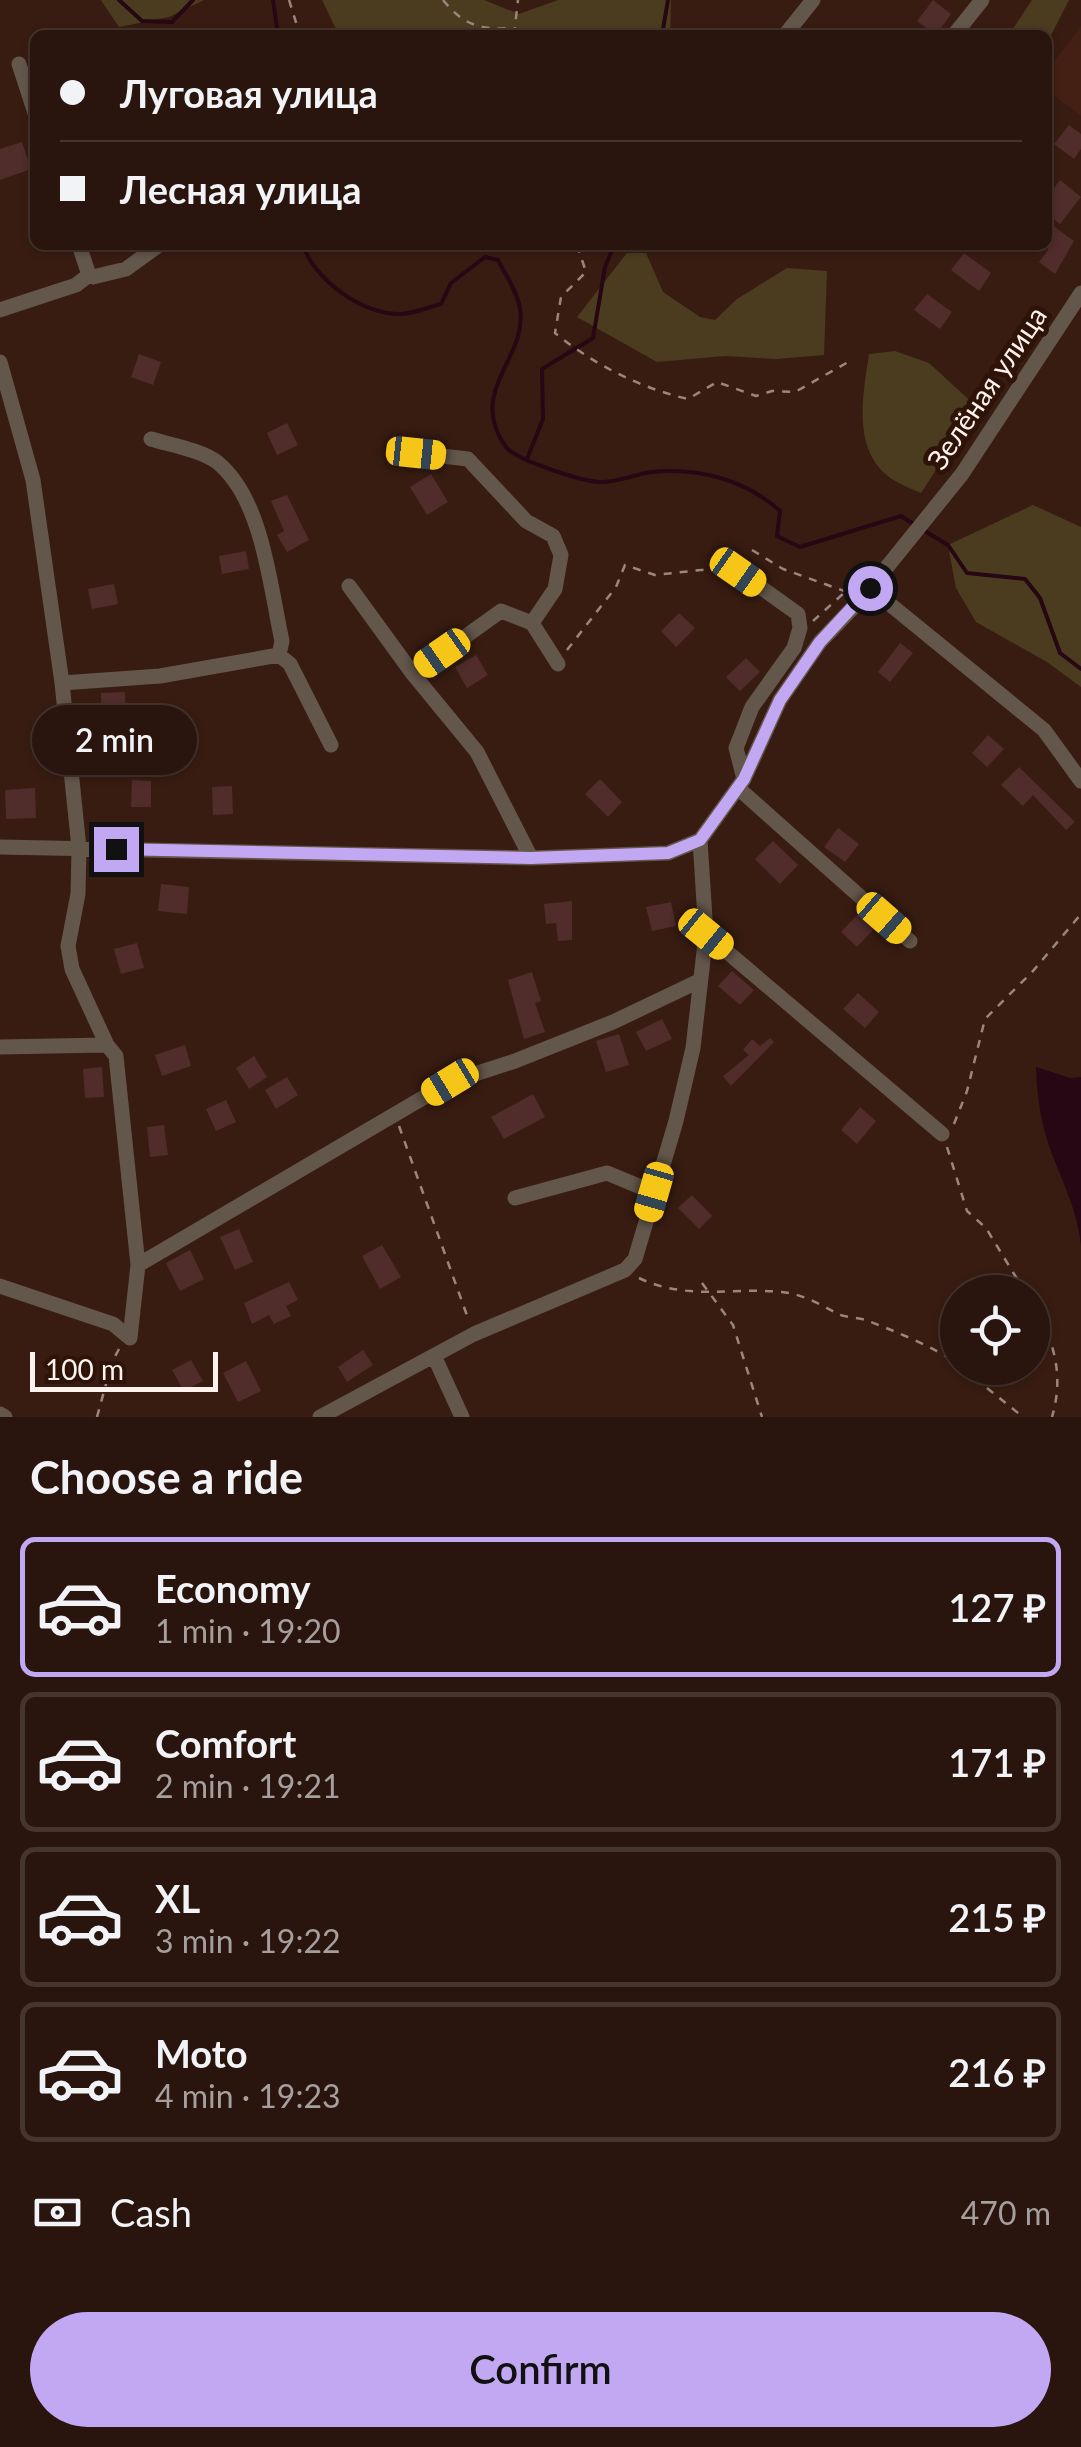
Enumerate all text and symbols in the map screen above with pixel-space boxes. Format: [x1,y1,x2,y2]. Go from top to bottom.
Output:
text: Луговая улица [120,70,378,116]
text: Лесная улица [120,166,362,212]
street label: Зелёная улица [919,300,1053,475]
car [385,435,447,471]
car [705,543,771,601]
route start [848,566,893,611]
car [409,624,475,682]
callout: 2 min [34,704,198,774]
text: 2 min [75,720,154,759]
route end [94,827,139,872]
car [852,887,916,949]
car [673,903,739,965]
car [417,1054,483,1110]
car [631,1159,677,1225]
map controls [940,1275,1050,1385]
button: locate [940,1275,1050,1385]
scale bar [30,1347,218,1392]
text: 100 m [45,1352,124,1386]
text: Choose a ride [30,1450,303,1504]
icon: car [35,1562,125,1652]
text: Economy [155,1565,310,1611]
text: 127 ₽ [948,1584,1046,1630]
text: 1 min · 19:20 [155,1611,341,1650]
icon: car [35,1717,125,1807]
text: Comfort [155,1720,296,1766]
text: 171 ₽ [948,1739,1046,1785]
text: 2 min · 19:21 [155,1766,341,1805]
icon: car [35,1872,125,1962]
text: XL [155,1875,200,1921]
text: 215 ₽ [948,1894,1046,1940]
text: 3 min · 19:22 [155,1921,341,1960]
icon: car [35,2027,125,2117]
text: Moto [155,2030,248,2076]
text: 216 ₽ [948,2049,1046,2095]
text: 4 min · 19:23 [155,2076,341,2115]
icon: cash [30,2185,85,2240]
text: Cash [110,2189,192,2235]
text: 470 m [961,2193,1051,2232]
button: Confirm [30,2312,1051,2427]

